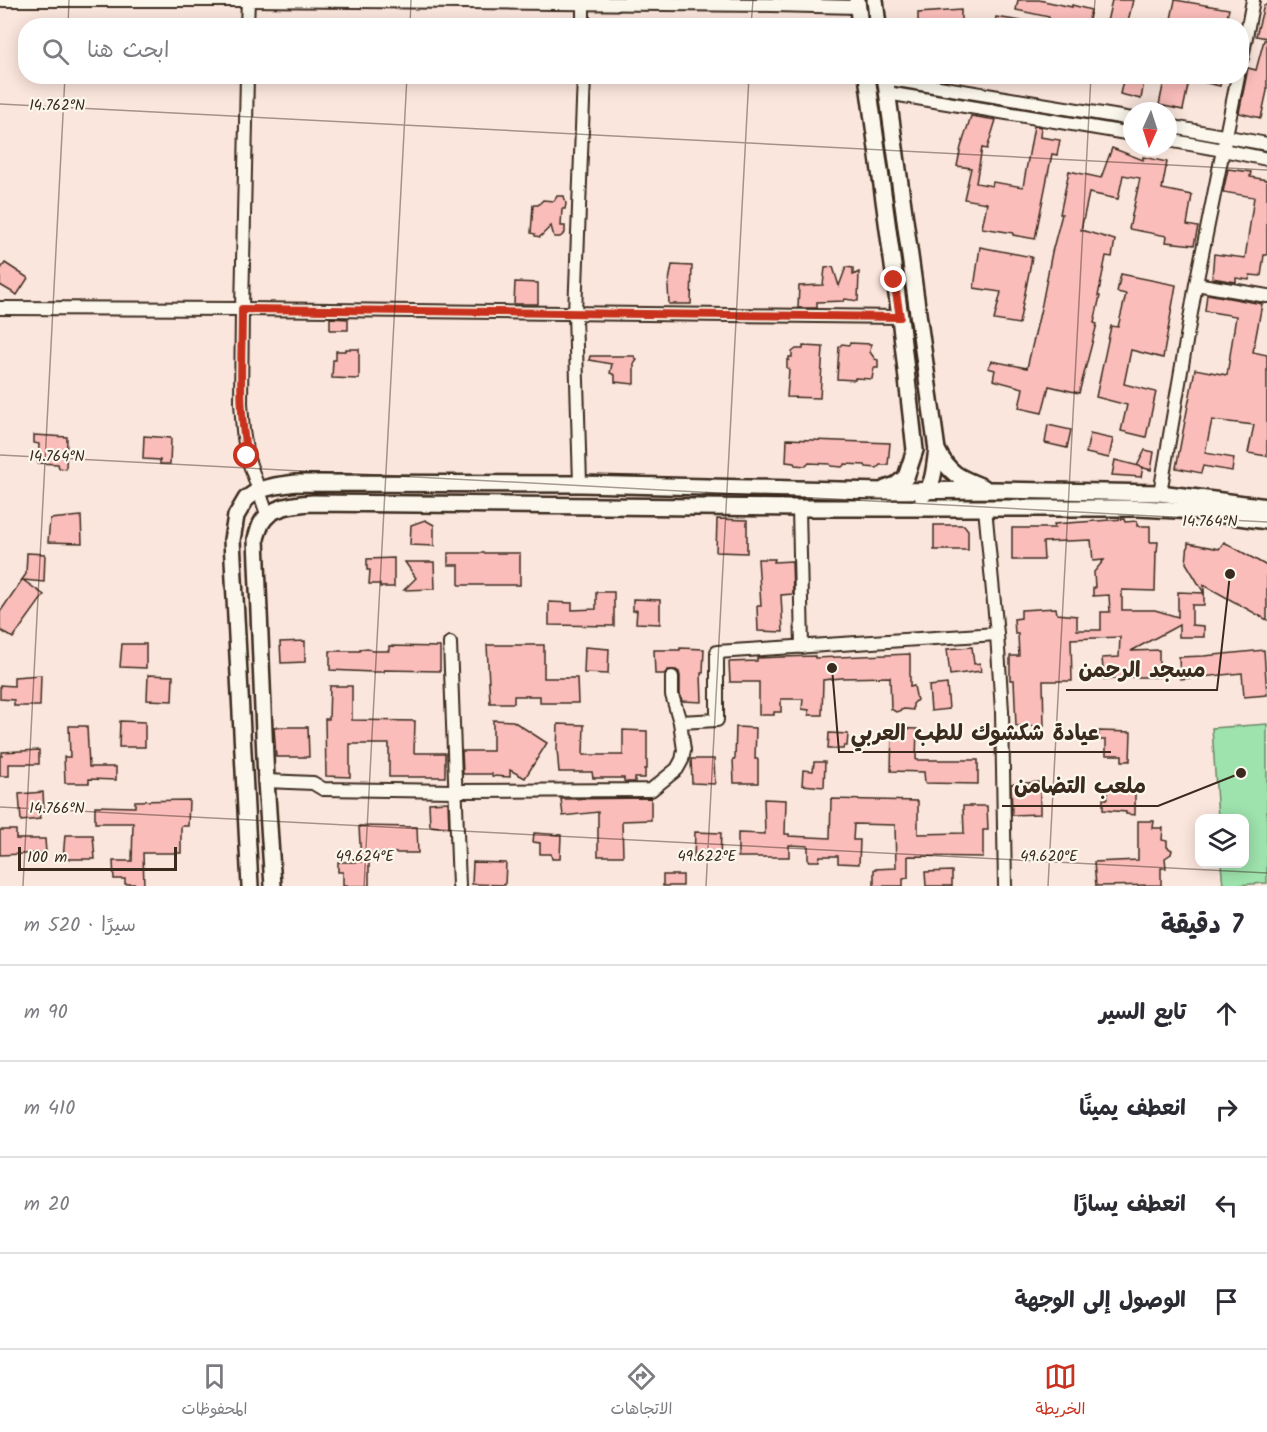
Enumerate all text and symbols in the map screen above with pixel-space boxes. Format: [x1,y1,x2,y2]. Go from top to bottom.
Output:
search box [18,18,1249,84]
text: ابحث هنا [87,34,169,69]
icon: search [39,35,72,68]
text: 14.762°N [29,94,85,118]
north arrow [1123,102,1177,156]
route end [880,266,906,292]
route start [233,442,259,468]
text: 14.764°N [29,445,85,469]
text: 14.764°N [1182,510,1238,534]
callout: مسجد الرحمن [1066,650,1217,690]
text: مسجد الرحمن [1078,654,1206,689]
callout: عيادة شكشوك للطب العربي [839,712,1111,752]
text: عيادة شكشوك للطب العربي [851,717,1099,752]
callout: ملعب التضامن [1002,766,1158,806]
text: ملعب التضامن [1014,770,1146,805]
text: 14.766°N [29,797,85,821]
map controls [1195,814,1249,868]
button: layers [1195,814,1249,868]
scale bar [18,844,177,872]
text: 100 m [27,845,67,870]
text: 49.624°E [336,845,395,869]
text: 49.622°E [678,845,738,869]
text: 49.620°E [1020,845,1079,869]
text: 7 دقيقة [1161,905,1243,947]
text: سيرًا · 520 m [24,910,136,942]
text: تابع السير [1099,996,1186,1031]
text: 90 m [24,997,68,1029]
icon: ahead [1210,997,1243,1030]
text: انعطف يمينًا [1079,1092,1186,1127]
text: 410 m [24,1093,75,1125]
icon: right [1210,1093,1243,1126]
text: انعطف يسارًا [1074,1188,1186,1223]
text: 20 m [24,1189,70,1221]
icon: left [1210,1189,1243,1222]
text: الوصول إلى الوجهة [1014,1284,1186,1319]
icon: arrive [1210,1285,1243,1318]
tab: المحفوظات [182,1360,247,1423]
tab: الاتجاهات [611,1360,672,1423]
tab: الخريطة [1036,1360,1085,1423]

